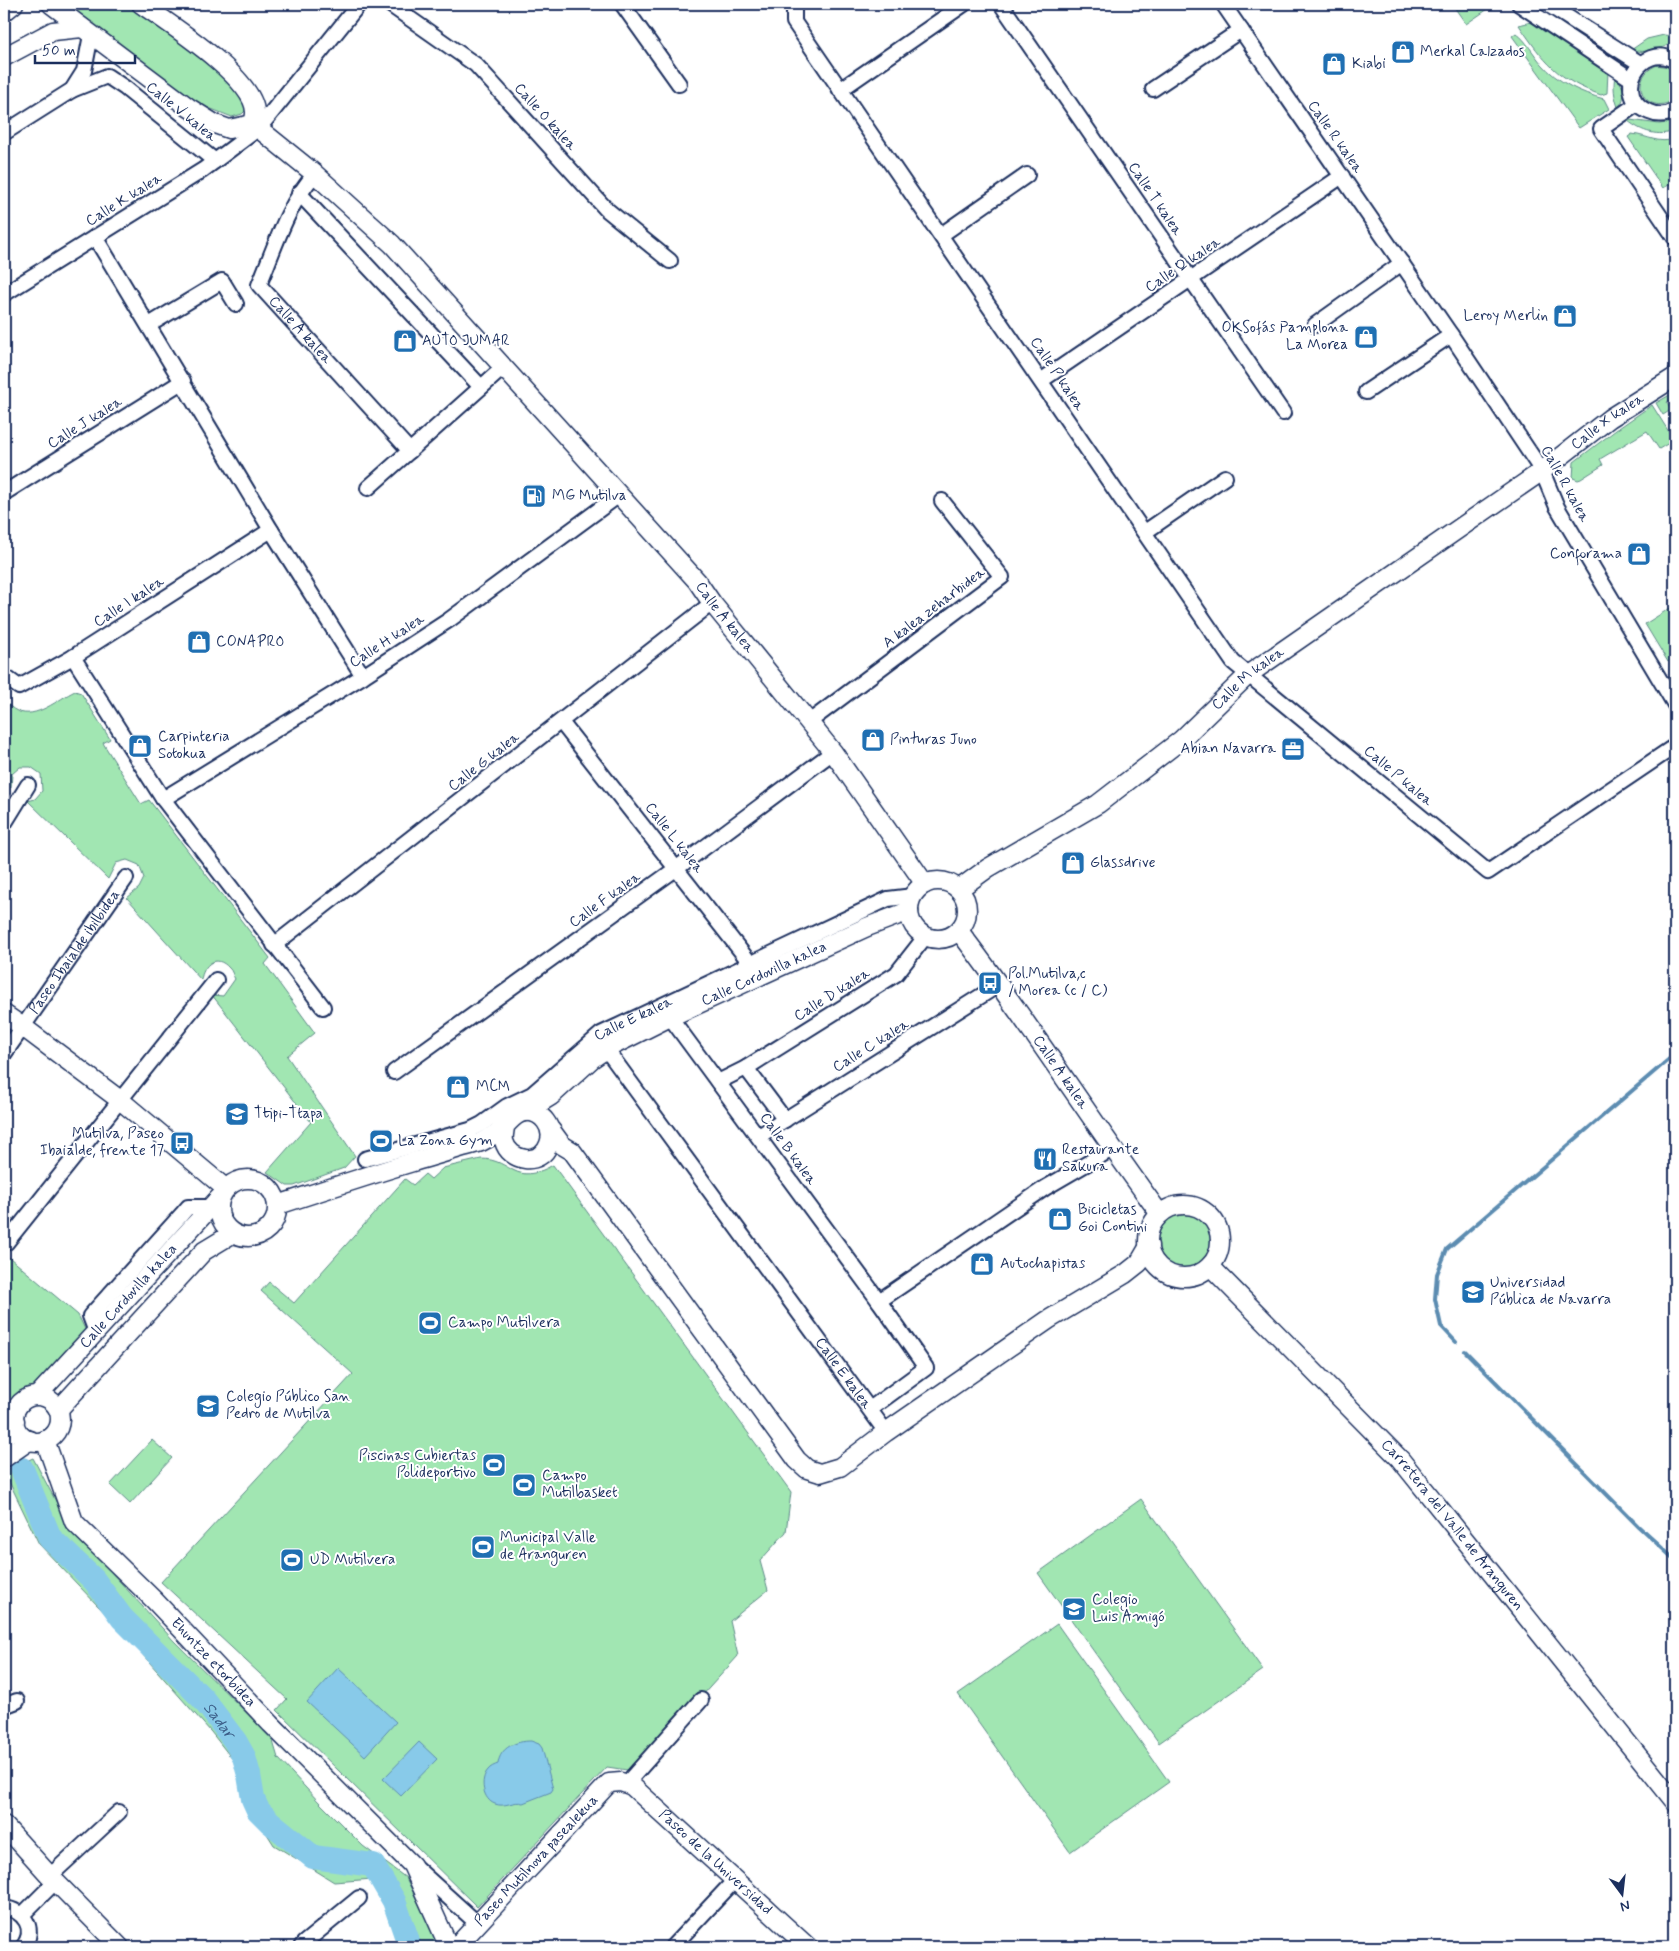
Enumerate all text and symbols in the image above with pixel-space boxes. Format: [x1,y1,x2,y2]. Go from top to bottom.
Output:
scale bar [35,32,135,64]
shop icon: Merkal Calzados [1390,39,1416,65]
text: 50 m [42,41,76,61]
place label: Merkal Calzados [1420,42,1525,62]
shop icon: Kiabi [1321,51,1347,77]
place label: Kiabi [1352,54,1386,74]
street label: Calle V kalea [141,77,221,147]
street label: Calle O kalea [509,79,581,156]
street label: Calle R kalea [1303,97,1368,178]
street label: Calle T kalea [1123,158,1187,240]
street label: Calle K kalea [82,168,167,231]
street label: Calle Q kalea [1141,232,1225,298]
street label: Calle A kalea [264,292,337,369]
shop icon: Leroy Merlin [1552,303,1578,329]
place label: Leroy Merlin [1464,306,1548,326]
place label: OKSofás Pamplona La Morea [1222,318,1349,355]
shop icon: OKSofás Pamplona La Morea [1353,324,1379,350]
shop icon: AUTO JUMAR [392,328,418,354]
place label: AUTO JUMAR [422,331,510,351]
street label: Calle P kalea [1025,333,1090,416]
street label: Calle X kalea [1567,389,1649,455]
street label: Calle J kalea [44,392,127,454]
street label: Calle R kalea [1536,442,1595,527]
fuel station icon: MG Mutilva [521,483,547,509]
place label: MG Mutilva [552,486,627,506]
shop icon: Conforama [1626,541,1652,567]
place label: Conforama [1550,544,1622,566]
street label: A kalea zeharbidea [879,562,990,653]
street label: Calle I kalea [90,571,169,632]
street label: Calle A kalea [690,578,759,658]
street label: Calle H kalea [346,609,429,673]
shop icon: CONAPRO [186,629,212,655]
place label: CONAPRO [216,632,284,652]
street label: Calle M kalea [1207,642,1289,715]
place label: Carpinteria Sotokua [158,727,230,764]
street label: Calle G kalea [444,727,525,796]
shop icon: Pinturas Juno [860,727,886,753]
place label: Pinturas Juno [890,730,977,750]
shop icon: Carpinteria Sotokua [127,733,153,759]
office icon: Abian Navarra [1280,736,1306,762]
place label: Abian Navarra [1180,739,1277,759]
street label: Calle P kalea [1359,741,1438,812]
street label: Calle L kalea [640,798,709,878]
shop icon: Glassdrive [1060,850,1086,876]
place label: Glassdrive [1090,853,1156,873]
street label: Calle F kalea [565,867,646,933]
street label: Paseo Ibaialde ibilbidea [24,886,125,1018]
street label: Calle Cordovilla kalea [698,937,830,1011]
street label: Calle D kalea [790,963,875,1026]
place label: Pol.Mutilva,c / Morea (c / C) [1008,964,1108,1001]
bus stop icon: Pol.Mutilva,c / Morea (c / C) [977,970,1003,996]
street label: Calle E kalea [590,991,677,1046]
street label: Calle C kalea [829,1014,914,1077]
street label: Calle A kalea [1028,1031,1093,1114]
shop icon: MCM [445,1074,471,1100]
place label: MCM [476,1077,510,1097]
school or university icon: Ttipi-Ttapa [224,1101,250,1127]
place label: Ttipi-Ttapa [254,1104,323,1124]
street label: Calle B kalea [755,1109,822,1190]
place label: Mutilva, Paseo Ibaialde, frente 17 [40,1124,164,1161]
sports icon: La Zona Gym [368,1128,394,1154]
bus stop icon: Mutilva, Paseo Ibaialde, frente 17 [169,1130,195,1156]
place label: La Zona Gym [398,1131,493,1151]
place label: Restaurante Sakura [1062,1140,1139,1177]
restaurant icon: Restaurante Sakura [1032,1146,1058,1172]
place label: Bicicletas Goi Contini [1078,1200,1147,1237]
shop icon: Bicicletas Goi Contini [1047,1206,1073,1232]
street label: Calle Cordovilla kalea [75,1240,182,1353]
shop icon: Autochapistas [969,1251,995,1277]
place label: Autochapistas [1000,1254,1086,1274]
place label: Universidad Pública de Navarra [1490,1273,1611,1310]
school or university icon: Universidad Pública de Navarra [1460,1279,1486,1305]
sports icon: Campo Mutilvera [417,1310,443,1336]
place label: Campo Mutilvera [448,1313,560,1333]
street label: Calle E kalea [810,1334,877,1414]
place label: Colegio Público San Pedro de Mutilva [226,1387,351,1424]
school or university icon: Colegio Público San Pedro de Mutilva [195,1393,221,1419]
street label: Carretera del Valle de Aranguren [1376,1435,1528,1615]
place label: Piscinas Cubiertas Polideportivo [359,1446,476,1483]
sports icon: Piscinas Cubiertas Polideportivo [481,1452,507,1478]
place label: Campo Mutilbasket [542,1466,618,1503]
sports icon: Campo Mutilbasket [511,1472,537,1498]
place label: Municipal Valle de Aranguren [500,1528,596,1566]
sports icon: Municipal Valle de Aranguren [470,1534,496,1560]
sports icon: UD Mutilvera [279,1547,305,1573]
place label: UD Mutilvera [310,1550,395,1570]
place label: Colegio Luis Amigó [1092,1590,1165,1627]
school or university icon: Colegio Luis Amigó [1061,1596,1087,1622]
street label: Ehuntze etorbidea [166,1614,260,1712]
water label: Sadar [199,1698,241,1745]
street label: Paseo Mutilnova pasealekua [470,1790,603,1931]
street label: Paseo de la Universidad [654,1805,777,1919]
north arrow [1596,1868,1646,1918]
text: N [1618,1896,1632,1915]

